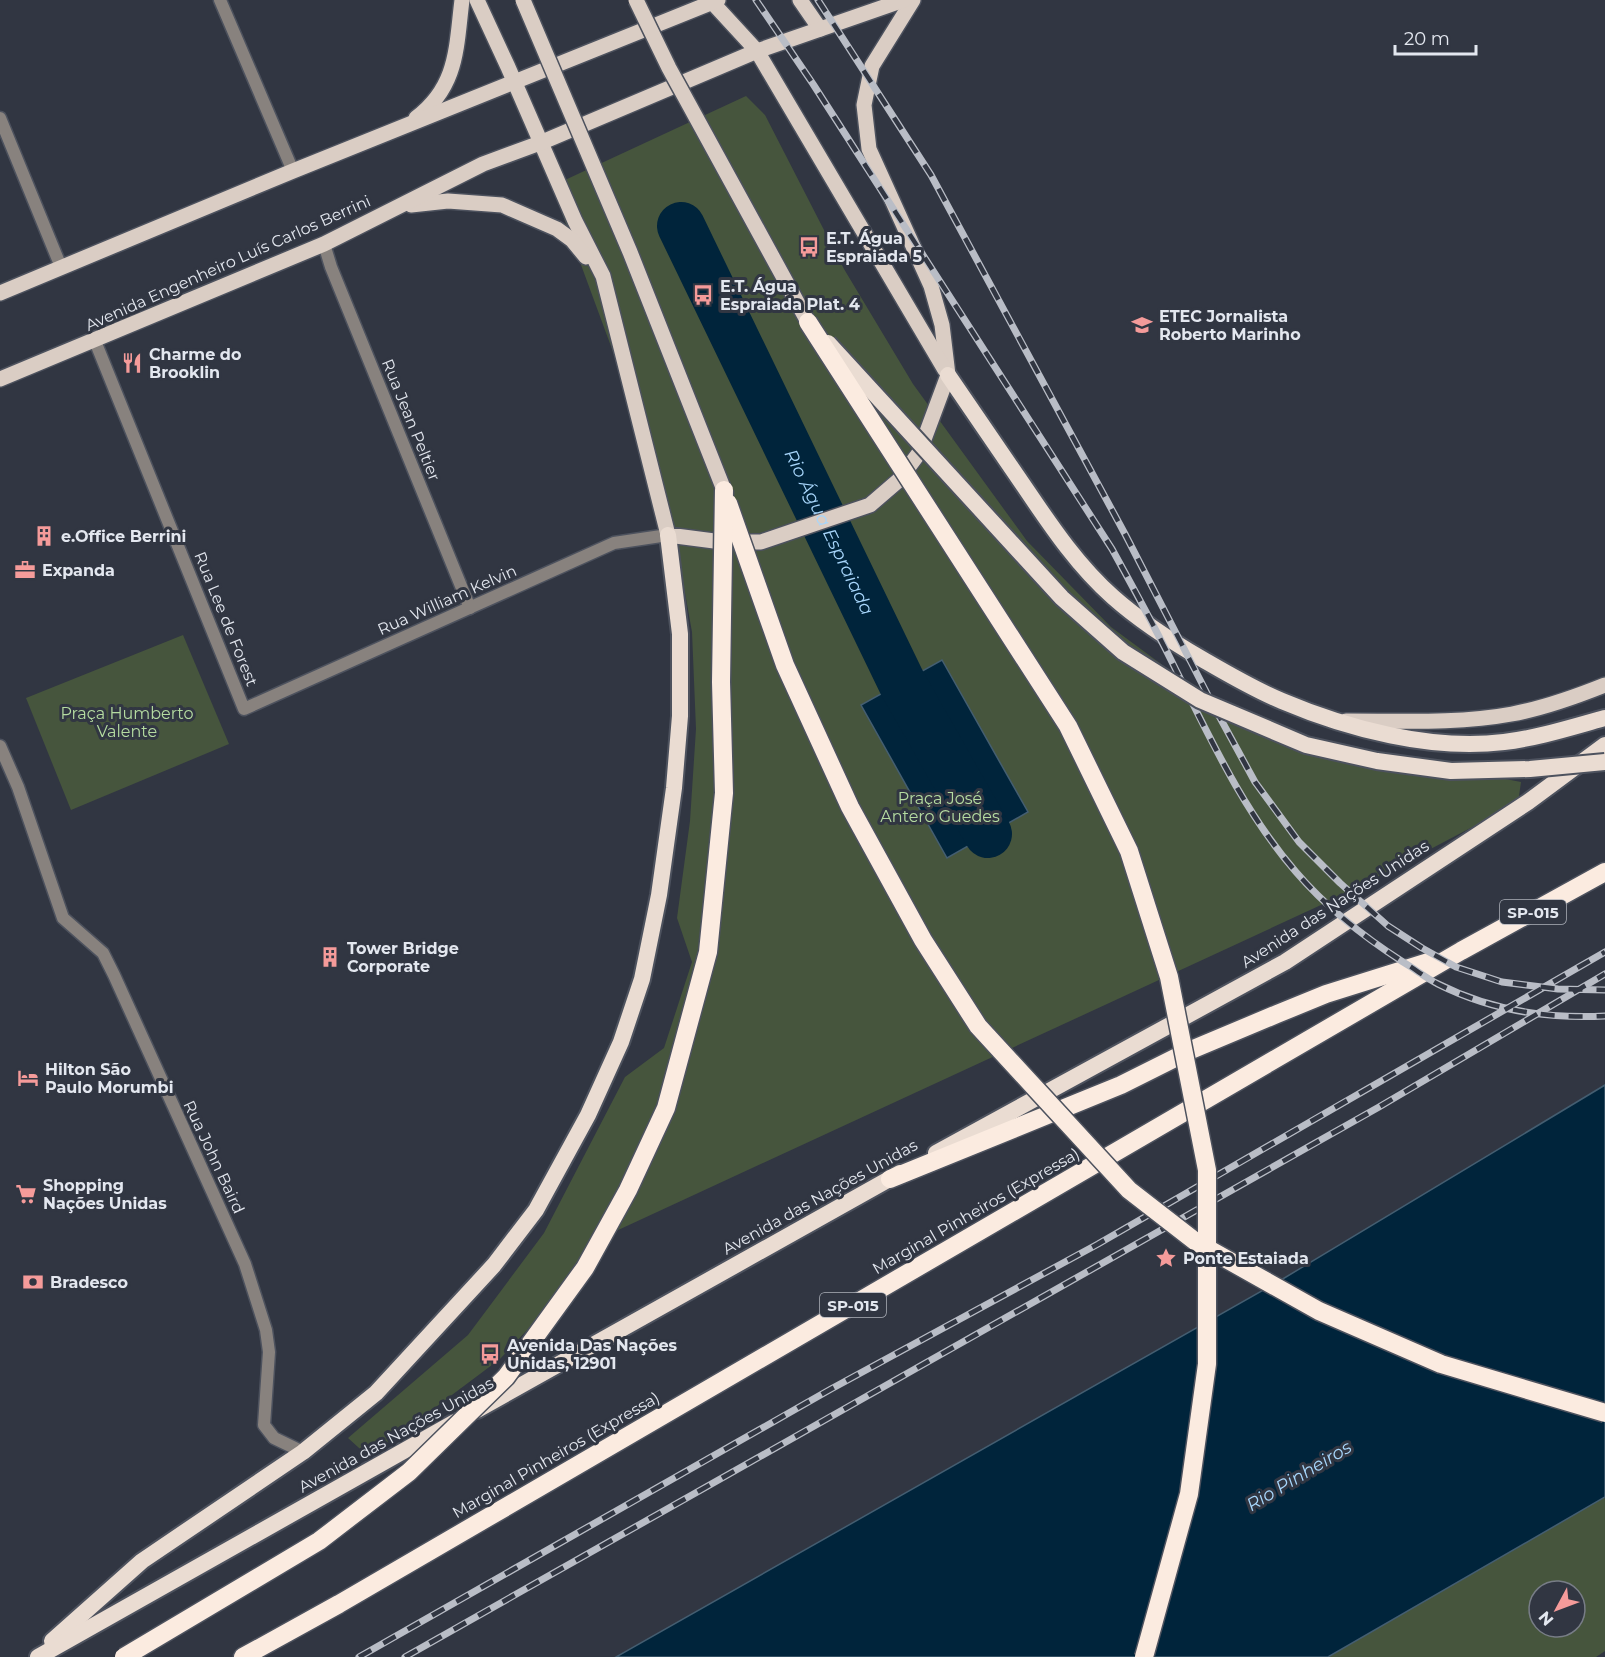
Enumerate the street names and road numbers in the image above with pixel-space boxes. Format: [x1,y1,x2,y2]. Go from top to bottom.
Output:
street label: Avenida Engenheiro Luís Carlos Berrini [82,191,374,335]
street label: Rua Jean Peltier [378,356,444,484]
street label: Rua Lee de Forest [190,549,262,690]
street label: Rua William Kelvin [375,561,519,639]
street label: Avenida das Nações Unidas [1238,836,1433,972]
road number: SP-015 [1500,900,1566,924]
street label: Rua John Baird [179,1097,249,1217]
street label: Avenida das Nações Unidas [719,1135,921,1259]
street label: Marginal Pinheiros (Expressa) [869,1144,1083,1278]
road number: SP-015 [820,1293,886,1317]
street label: Avenida das Nações Unidas [295,1373,497,1497]
street label: Marginal Pinheiros (Expressa) [449,1388,663,1522]

